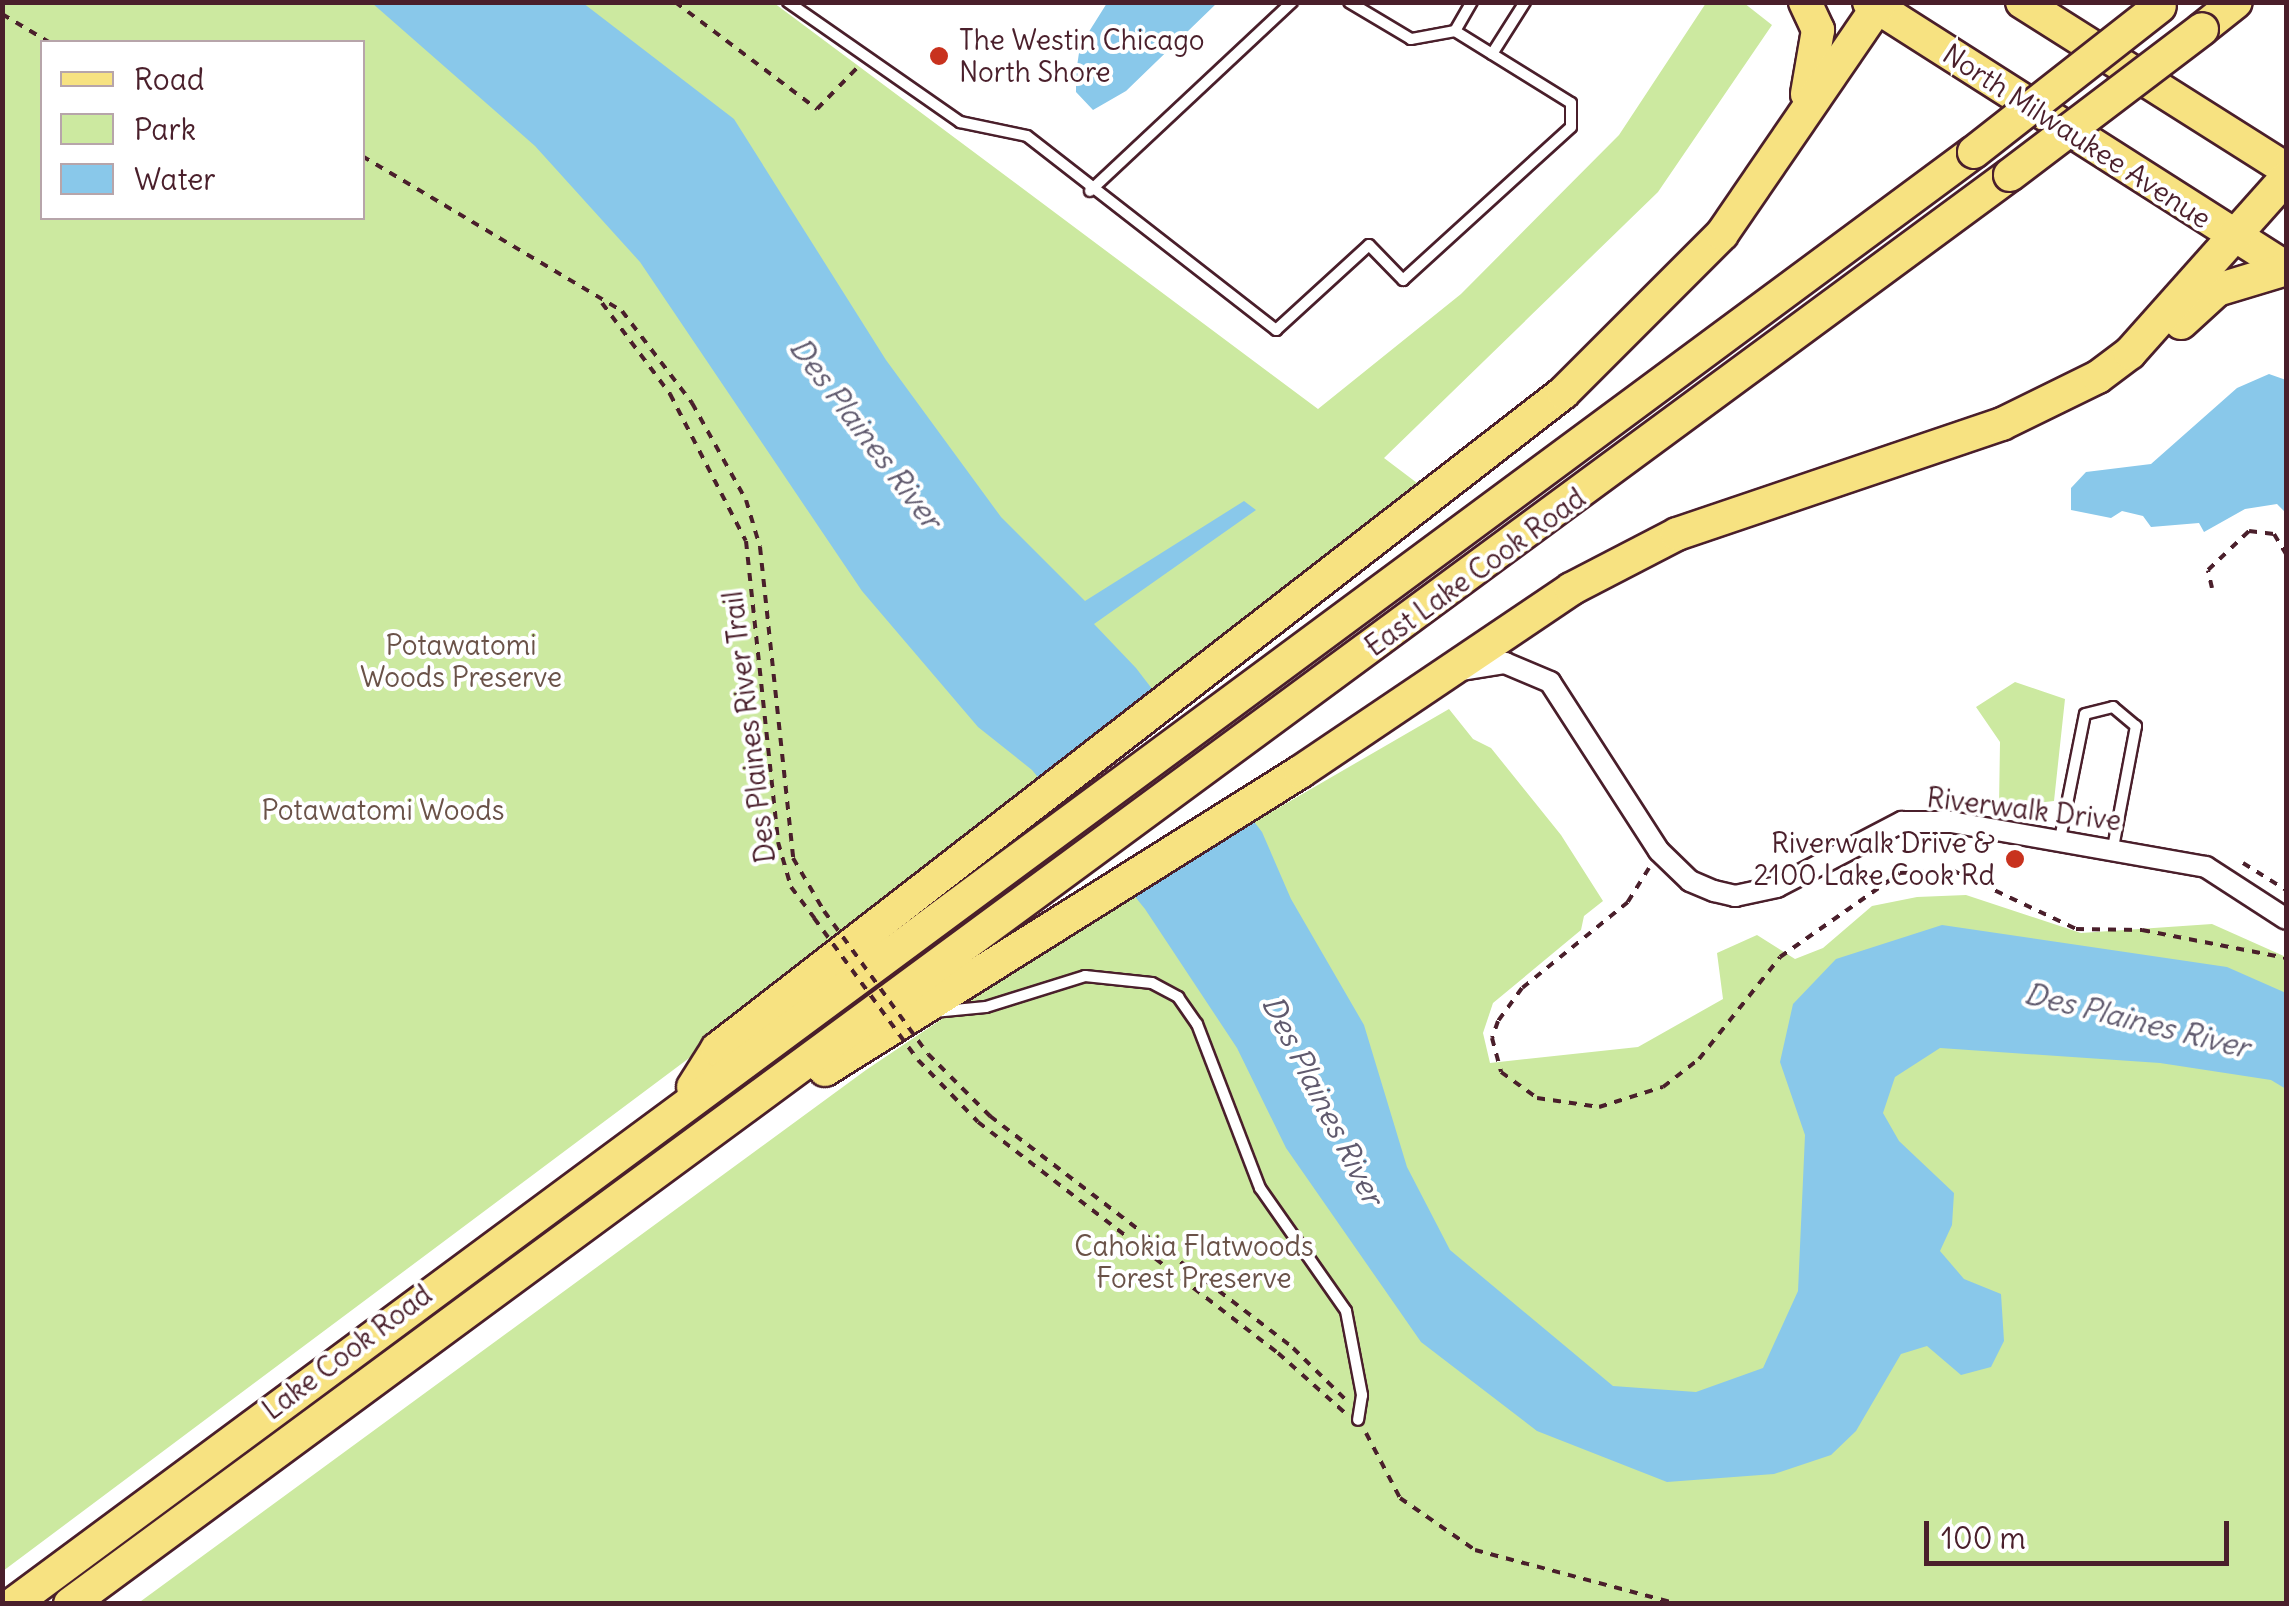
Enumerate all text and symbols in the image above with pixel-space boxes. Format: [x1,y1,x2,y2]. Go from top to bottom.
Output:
place label: The Westin Chicago North Shore [959,23,1205,89]
street label: North Milwaukee Avenue [1937,37,2217,235]
legend [40,40,365,220]
marker: The Westin Chicago North Shore [928,45,950,67]
text: Road [134,60,204,98]
text: Park [134,110,196,148]
text: Water [134,160,216,198]
water label: Des Plaines River [782,330,950,536]
street label: East Lake Cook Road [1358,481,1592,663]
street label: Des Plaines River Trail [716,589,782,865]
park label: Potawatomi Woods Preserve [360,628,562,694]
street label: Riverwalk Drive [1925,780,2123,838]
park label: Potawatomi Woods [261,793,505,827]
place label: Riverwalk Drive & 2100 Lake Cook Rd [1754,826,1995,892]
marker: Riverwalk Drive & 2100 Lake Cook Rd [2004,848,2026,870]
water label: Des Plaines River [2021,975,2253,1065]
water label: Des Plaines River [1255,989,1391,1211]
park label: Cahokia Flatwoods Forest Preserve [1074,1229,1314,1295]
street label: Lake Cook Road [256,1277,438,1427]
scale bar [1929,1501,2234,1563]
text: 100 m [1941,1519,2026,1557]

